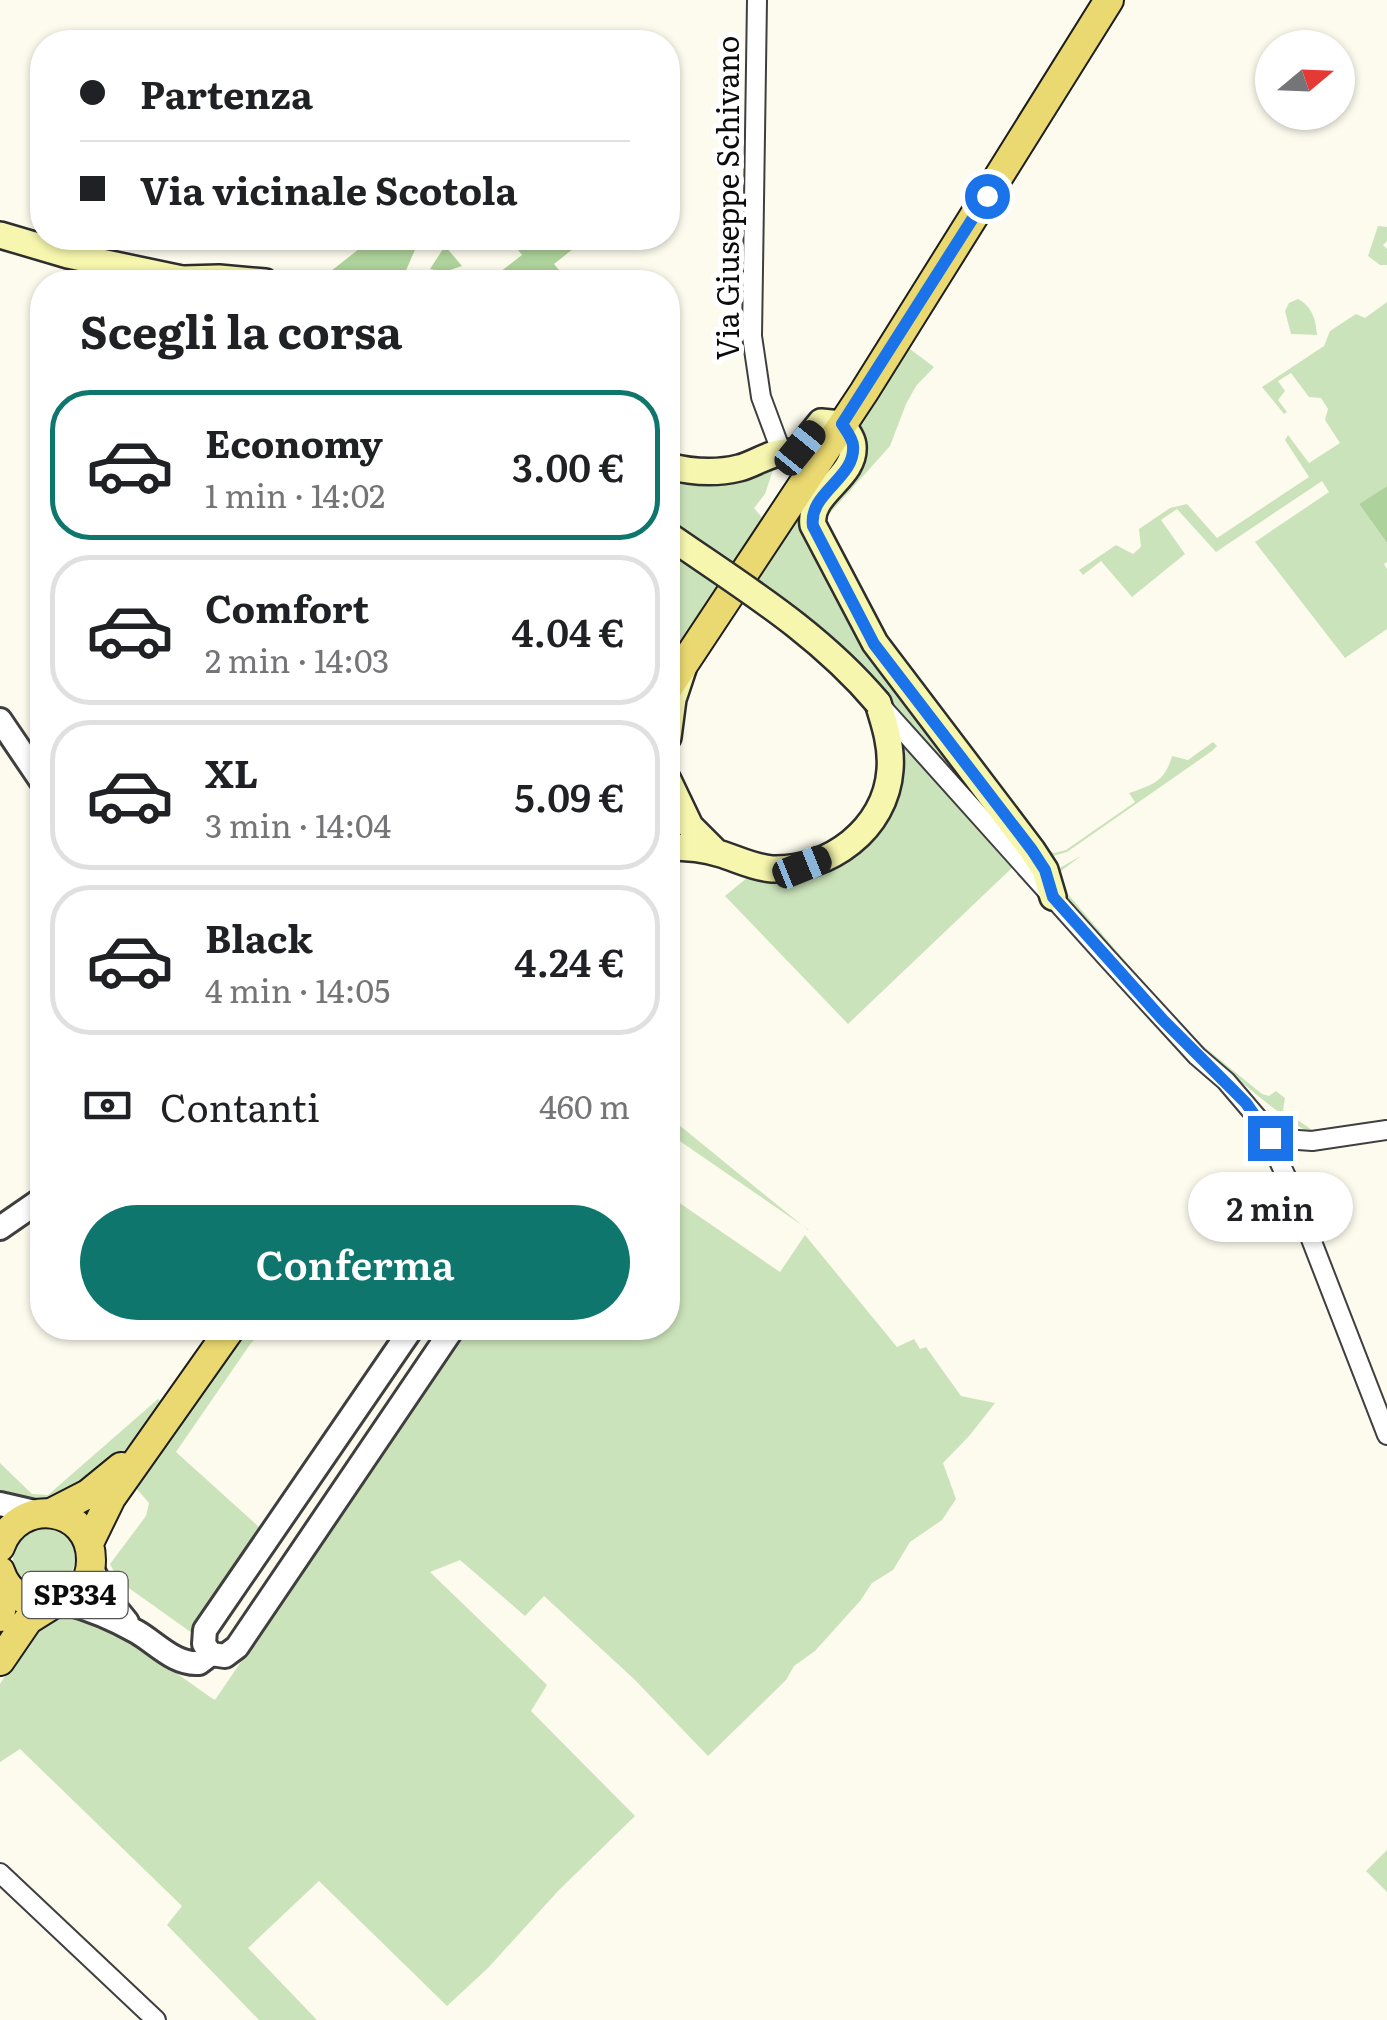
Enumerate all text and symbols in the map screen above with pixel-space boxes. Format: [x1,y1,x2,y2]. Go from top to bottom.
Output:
north arrow [1255,30,1355,130]
map controls [1255,30,1355,130]
street label: Via Giuseppe Schivano [704,36,748,360]
text: Partenza [140,64,313,121]
text: Via vicinale Scotola [140,160,518,217]
route start [965,174,1010,219]
text: Scegli la corsa [80,296,402,363]
text: Economy [205,413,383,470]
car [769,415,831,481]
icon: car [85,420,175,510]
text: 3.00 € [512,437,625,494]
text: 1 min · 14:02 [205,470,385,518]
text: Comfort [205,578,369,635]
icon: car [85,585,175,675]
text: 4.04 € [511,602,625,659]
text: 2 min · 14:03 [205,635,389,683]
text: XL [205,743,258,800]
icon: car [85,750,175,840]
text: 5.09 € [515,767,625,824]
text: 3 min · 14:04 [205,800,391,848]
car [769,842,835,892]
text: Black [205,908,313,965]
icon: car [85,915,175,1005]
text: 4.24 € [514,932,625,989]
text: 4 min · 14:05 [205,965,390,1013]
text: Contanti [160,1077,320,1134]
icon: cash [80,1078,135,1133]
text: 460 m [539,1081,630,1129]
route end [1248,1116,1293,1161]
callout: 2 min [1188,1173,1352,1243]
text: 2 min [1227,1183,1314,1231]
button: Conferma [80,1205,630,1320]
road number: SP334 [22,1572,128,1618]

